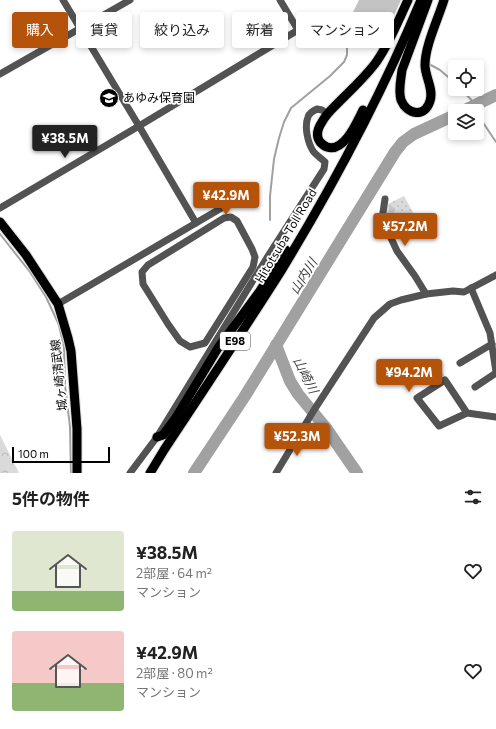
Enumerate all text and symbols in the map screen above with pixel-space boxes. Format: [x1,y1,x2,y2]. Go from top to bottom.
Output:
chip: 購入 [12,12,68,48]
chip: 賃貸 [76,12,132,48]
chip: 絞り込み [140,12,224,48]
chip: 新着 [232,12,288,48]
chip: マンション [296,12,394,48]
map controls [448,60,484,140]
button: locate [448,60,484,96]
school or university icon: あゆみ保育園 [98,87,120,109]
place label: あゆみ保育園 [123,90,195,104]
button: layers [448,104,484,140]
pin: ¥38.5M [32,125,98,159]
text: ¥38.5M [41,130,89,146]
pin: ¥42.9M [193,182,259,216]
street label: Hitotsuba Toll Road [252,186,319,285]
text: ¥42.9M [202,187,250,203]
pin: ¥57.2M [372,213,438,247]
text: ¥57.2M [382,218,428,234]
water label: 山内川 [286,254,321,297]
road number: E98 [220,332,250,350]
street label: 城ヶ崎清武線 [47,339,69,412]
water label: 山崎川 [290,354,323,398]
pin: ¥94.2M [376,359,442,393]
text: ¥94.2M [385,364,433,380]
pin: ¥52.3M [264,423,330,457]
text: ¥52.3M [274,428,320,444]
scale bar [12,445,110,464]
text: 100 m [18,447,49,460]
icon: filters [462,486,484,508]
text: 5件の物件 [12,488,90,509]
text: ¥38.5M [136,542,198,563]
icon: home [44,547,92,595]
icon: heart [462,560,484,582]
text: 2部屋 · 64 m² [136,565,212,581]
text: マンション [136,584,201,600]
text: ¥42.9M [136,642,198,663]
icon: home [44,647,92,695]
icon: heart [462,660,484,682]
text: 2部屋 · 80 m² [136,665,213,681]
text: マンション [136,684,201,700]

